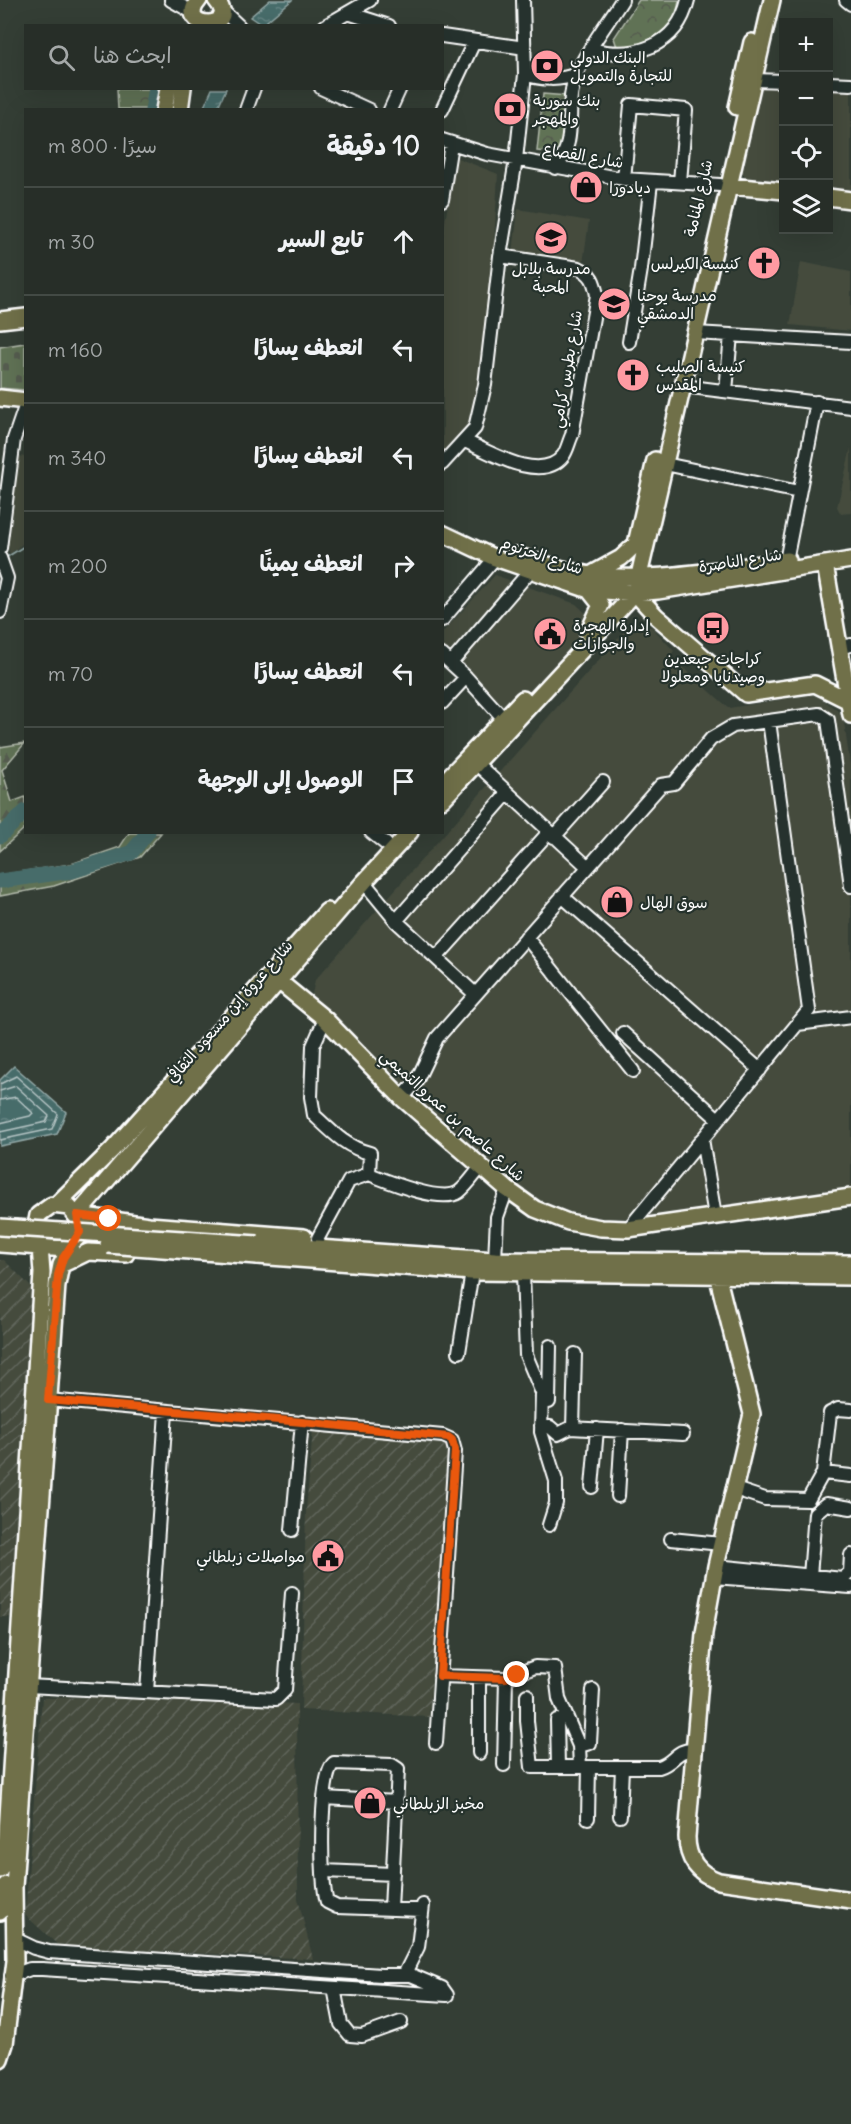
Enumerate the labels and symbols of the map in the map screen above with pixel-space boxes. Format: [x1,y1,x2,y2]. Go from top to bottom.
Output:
place label: البنك الدولي للتجارة والتمويل [570,47,672,86]
bank icon: البنك الدولي للتجارة والتمويل [529,48,565,84]
place label: بنك سورية والمهجر [531,90,601,128]
bank icon: بنك سورية والمهجر [492,91,528,127]
street label: شارع القصاع [541,138,625,174]
street label: شارع المنامة [679,158,718,239]
shop icon: ديادورا [568,169,604,205]
place label: ديادورا [609,177,651,197]
school or university icon: مدرسة بلابل المحبة [533,220,569,256]
church icon: كنيسة الكيرلس [746,245,782,281]
place label: كنيسة الكيرلس [651,253,741,273]
place label: مدرسة بلابل المحبة [511,258,591,296]
place label: مدرسة يوحنا الدمشقي [637,285,717,328]
school or university icon: مدرسة يوحنا الدمشقي [596,286,632,322]
street label: شارع بطرس كرامي [546,309,591,430]
place label: كنيسة الصليب المقدس [656,356,746,394]
church icon: كنيسة الصليب المقدس [615,357,651,393]
street label: شارع الخرتوم [497,532,586,581]
street label: شارع الناصرة [697,544,783,578]
bus stop icon: كراجات جبعدين وصيدنايا ومعلولا [695,610,731,646]
place label: إدارة الهجرة والجوازات [573,615,649,654]
public building icon: إدارة الهجرة والجوازات [532,616,568,652]
place label: كراجات جبعدين وصيدنايا ومعلولا [661,648,765,687]
shop icon: سوق الهال [599,884,635,920]
place label: سوق الهال [640,892,708,913]
street label: شارع عروة إبن مسعود الثقافي [161,935,298,1088]
street label: شارع عاصم بن عمرو التميمي [373,1045,529,1189]
route start [95,1205,121,1231]
public building icon: مواصلات زبلطاني [310,1538,346,1574]
place label: مواصلات زبلطاني [196,1546,305,1571]
route end [503,1661,529,1687]
shop icon: مخبز الزبلطاني [352,1785,388,1821]
place label: مخبز الزبلطاني [393,1793,484,1818]

